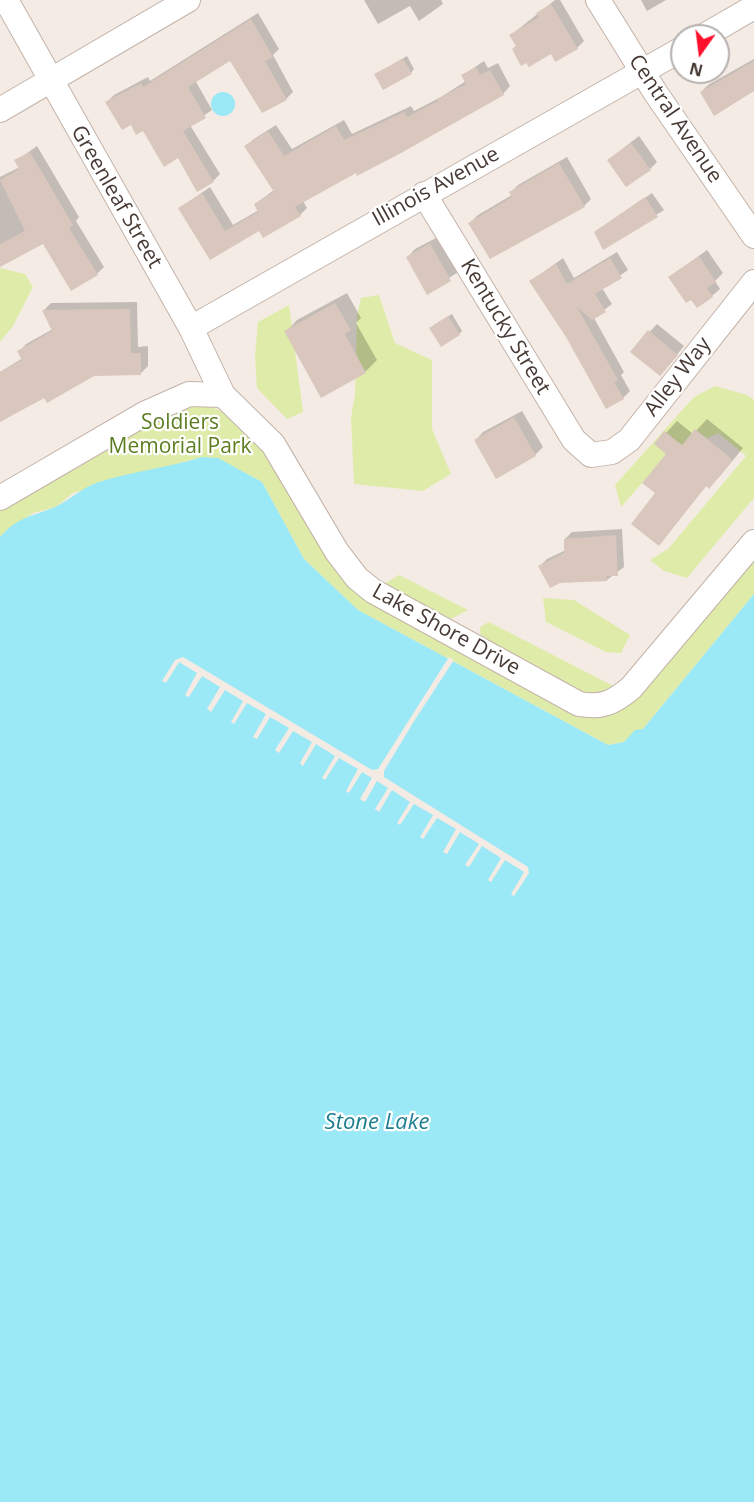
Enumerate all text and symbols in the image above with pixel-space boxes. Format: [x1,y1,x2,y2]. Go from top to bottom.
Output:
north arrow [670,24,730,84]
street label: Central Avenue [623,50,727,188]
text: N [687,57,705,82]
street label: Greenleaf Street [65,121,167,273]
street label: Illinois Avenue [368,142,504,232]
street label: Kentucky Street [455,255,555,399]
street label: Alley Way [639,333,717,421]
park label: Soldiers Memorial Park [109,410,251,460]
street label: Lake Shore Drive [368,579,524,681]
water label: Stone Lake [325,1110,429,1136]

